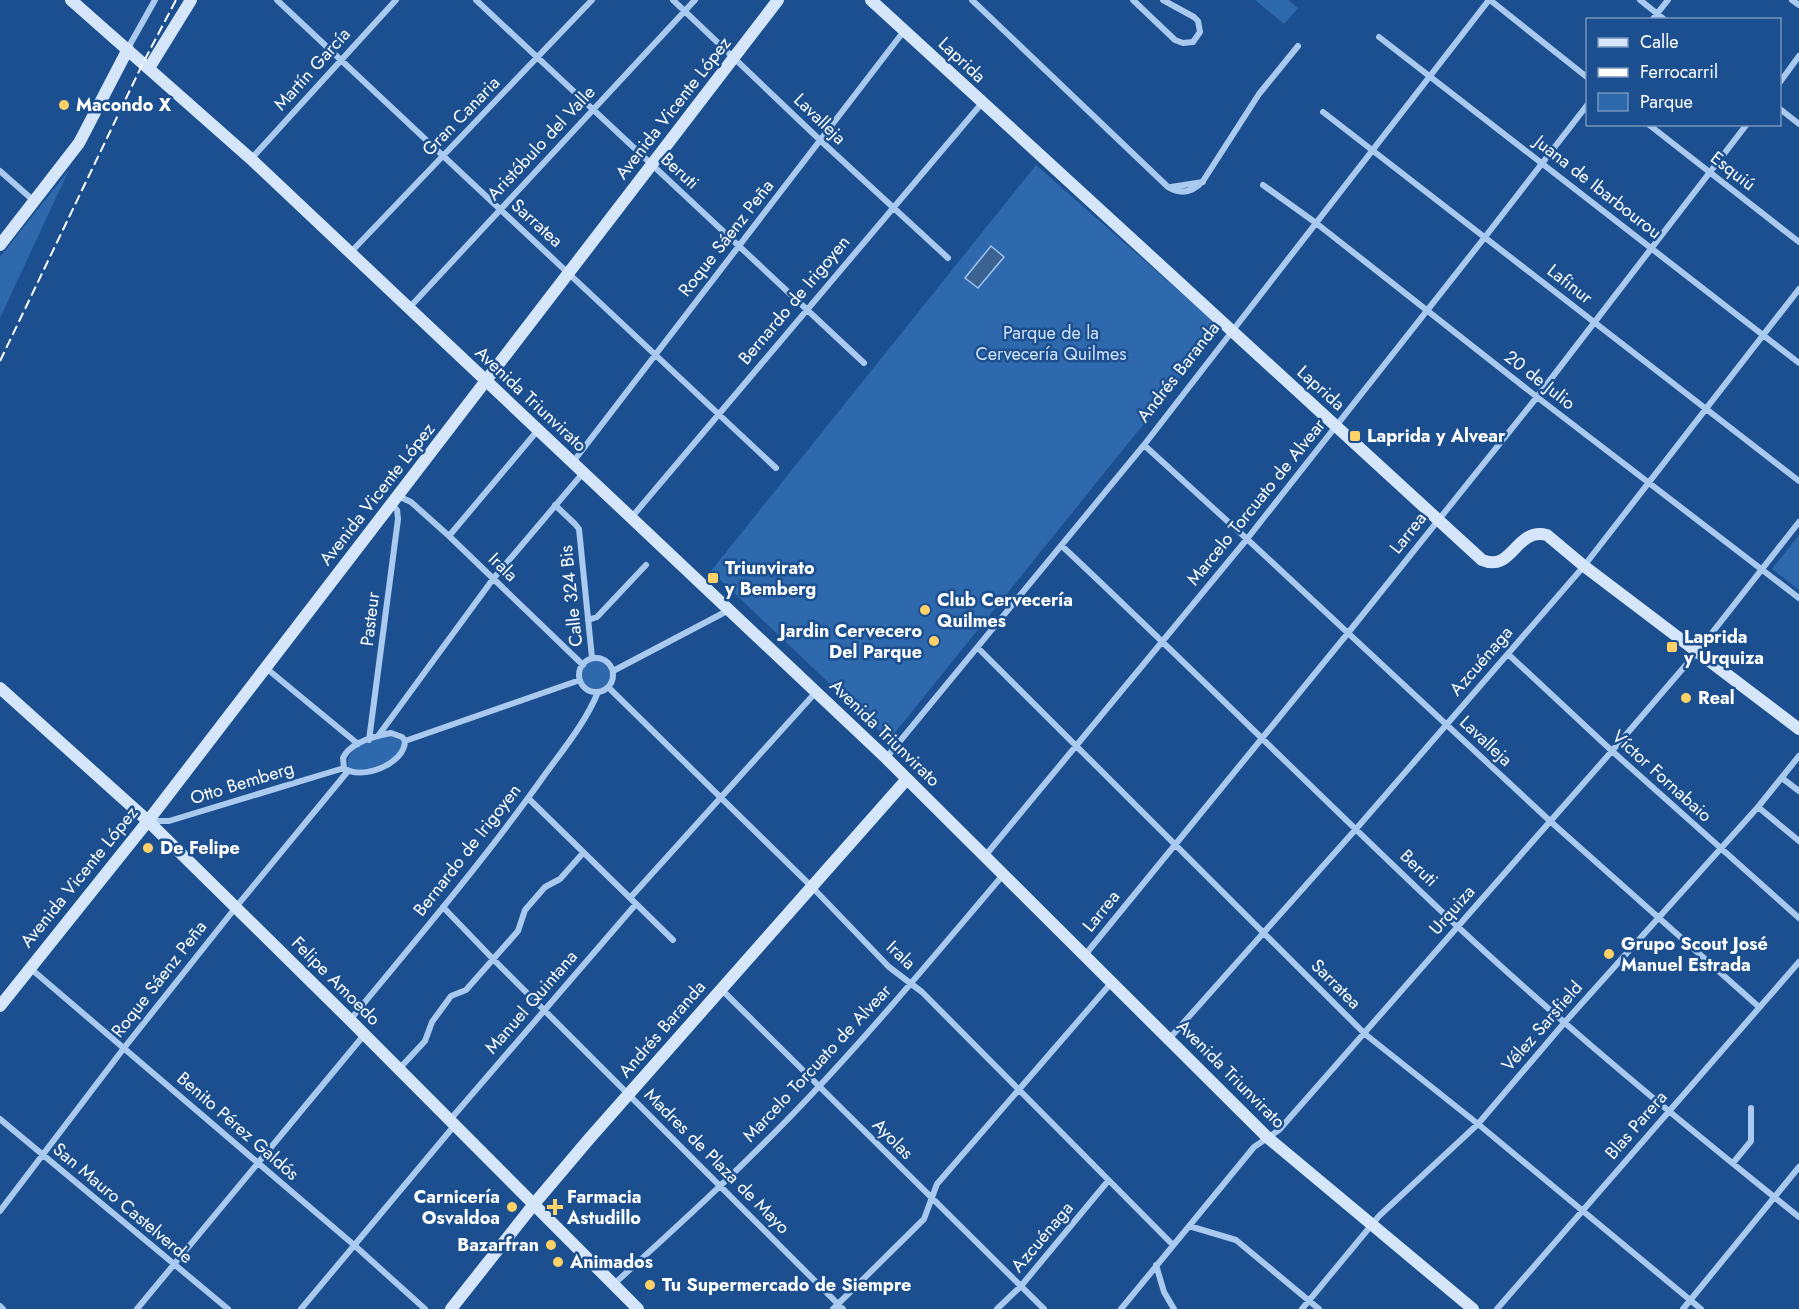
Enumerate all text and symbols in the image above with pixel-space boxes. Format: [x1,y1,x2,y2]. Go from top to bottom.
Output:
legend [1586,18,1781,126]
street label: Martín García [268,22,356,116]
text: Calle [1640,29,1679,55]
street label: Avenida Vicente López [609,31,737,185]
street label: Laprida [932,31,992,89]
text: Ferrocarril [1640,59,1718,85]
street label: Gran Canaria [416,70,506,162]
street label: Aristóbulo del Valle [481,80,601,206]
street label: Lavalleja [788,87,852,151]
text: Parque [1640,89,1693,115]
place label: Macondo X [76,92,172,118]
marker: Macondo X [57,98,71,112]
street label: Juana de Ibarbourou [1527,128,1667,245]
street label: Esquiú [1705,145,1761,197]
street label: Beruti [655,147,705,195]
street label: Roque Sáenz Peña [672,174,780,302]
street label: Sarratea [505,193,569,253]
street label: Bernardo de Irigoyen [732,230,856,370]
street label: Lafinur [1542,258,1599,311]
street label: Andrés Baranda [1130,316,1226,428]
park label: Parque de la Cervecería Quilmes [975,320,1127,367]
street label: Avenida Triunvirato [469,340,593,458]
street label: 20 de Julio [1499,344,1581,416]
street label: Laprida [1291,359,1351,417]
street label: Marcelo Torcuato de Alvear [1181,412,1332,591]
street label: Avenida Vicente López [313,417,441,571]
place label: Laprida y Alvear [1367,423,1506,449]
marker: Laprida y Alvear [1348,429,1362,443]
street label: Larrea [1383,507,1433,559]
street label: Calle 324 Bis [553,544,589,648]
street label: Irala [482,547,524,587]
place label: Triunvirato y Bemberg [724,555,816,602]
marker: Triunvirato y Bemberg [706,571,720,585]
place label: Club Cervecería Quilmes [937,587,1073,634]
street label: Pasteur [354,590,386,648]
marker: Club Cervecería Quilmes [918,603,932,617]
place label: Jardin Cervecero Del Parque [777,618,922,665]
street label: Azcuénaga [1443,620,1519,702]
place label: Laprida y Urquiza [1683,624,1764,671]
marker: Jardin Cervecero Del Parque [927,634,941,648]
marker: Laprida y Urquiza [1665,640,1679,654]
street label: Avenida Triunvirato [824,673,946,793]
place label: Real [1698,685,1735,711]
marker: Real [1679,691,1693,705]
street label: Lavalleja [1454,710,1518,772]
street label: Víctor Fornabaio [1606,724,1718,828]
street label: Otto Bemberg [187,755,297,811]
street label: Bernardo de Irigoyen [407,778,527,922]
street label: Avenida Vicente López [14,800,145,953]
place label: De Felipe [160,835,240,861]
marker: De Felipe [141,841,155,855]
street label: Beruti [1394,843,1444,893]
street label: Urquiza [1423,879,1481,941]
street label: Larrea [1076,885,1126,937]
street label: Roque Sáenz Peña [105,915,213,1043]
street label: Felipe Amoedo [286,931,387,1032]
place label: Grupo Scout José Manuel Estrada [1621,931,1768,978]
street label: Irala [880,935,922,975]
street label: Manuel Quintana [479,944,583,1060]
marker: Grupo Scout José Manuel Estrada [1602,947,1616,961]
street label: Sarratea [1305,953,1367,1015]
street label: Andrés Baranda [612,975,712,1083]
street label: Vélez Sarsfield [1495,975,1589,1077]
street label: Marcelo Torcuato de Alvear [737,978,898,1148]
street label: Avenida Triunvirato [1171,1014,1291,1134]
street label: Benito Pérez Galdós [171,1066,305,1186]
street label: Madres de Plaza de Mayo [638,1082,796,1240]
street label: Blas Parera [1599,1085,1673,1165]
street label: Ayolas [867,1113,919,1165]
street label: San Mauro Castelverde [47,1137,199,1269]
place label: Carnicería Osvaldoa [414,1184,500,1231]
place label: Farmacia Astudillo [566,1184,642,1231]
street label: Azcuénaga [1005,1196,1079,1278]
marker: Carnicería Osvaldoa [505,1200,519,1214]
marker: Farmacia Astudillo [548,1200,562,1214]
place label: Bazarfran [457,1232,539,1258]
marker: Bazarfran [544,1238,558,1252]
place label: Animados [569,1249,653,1275]
marker: Animados [551,1255,565,1269]
place label: Tu Supermercado de Siempre [662,1272,911,1298]
marker: Tu Supermercado de Siempre [643,1278,657,1292]

